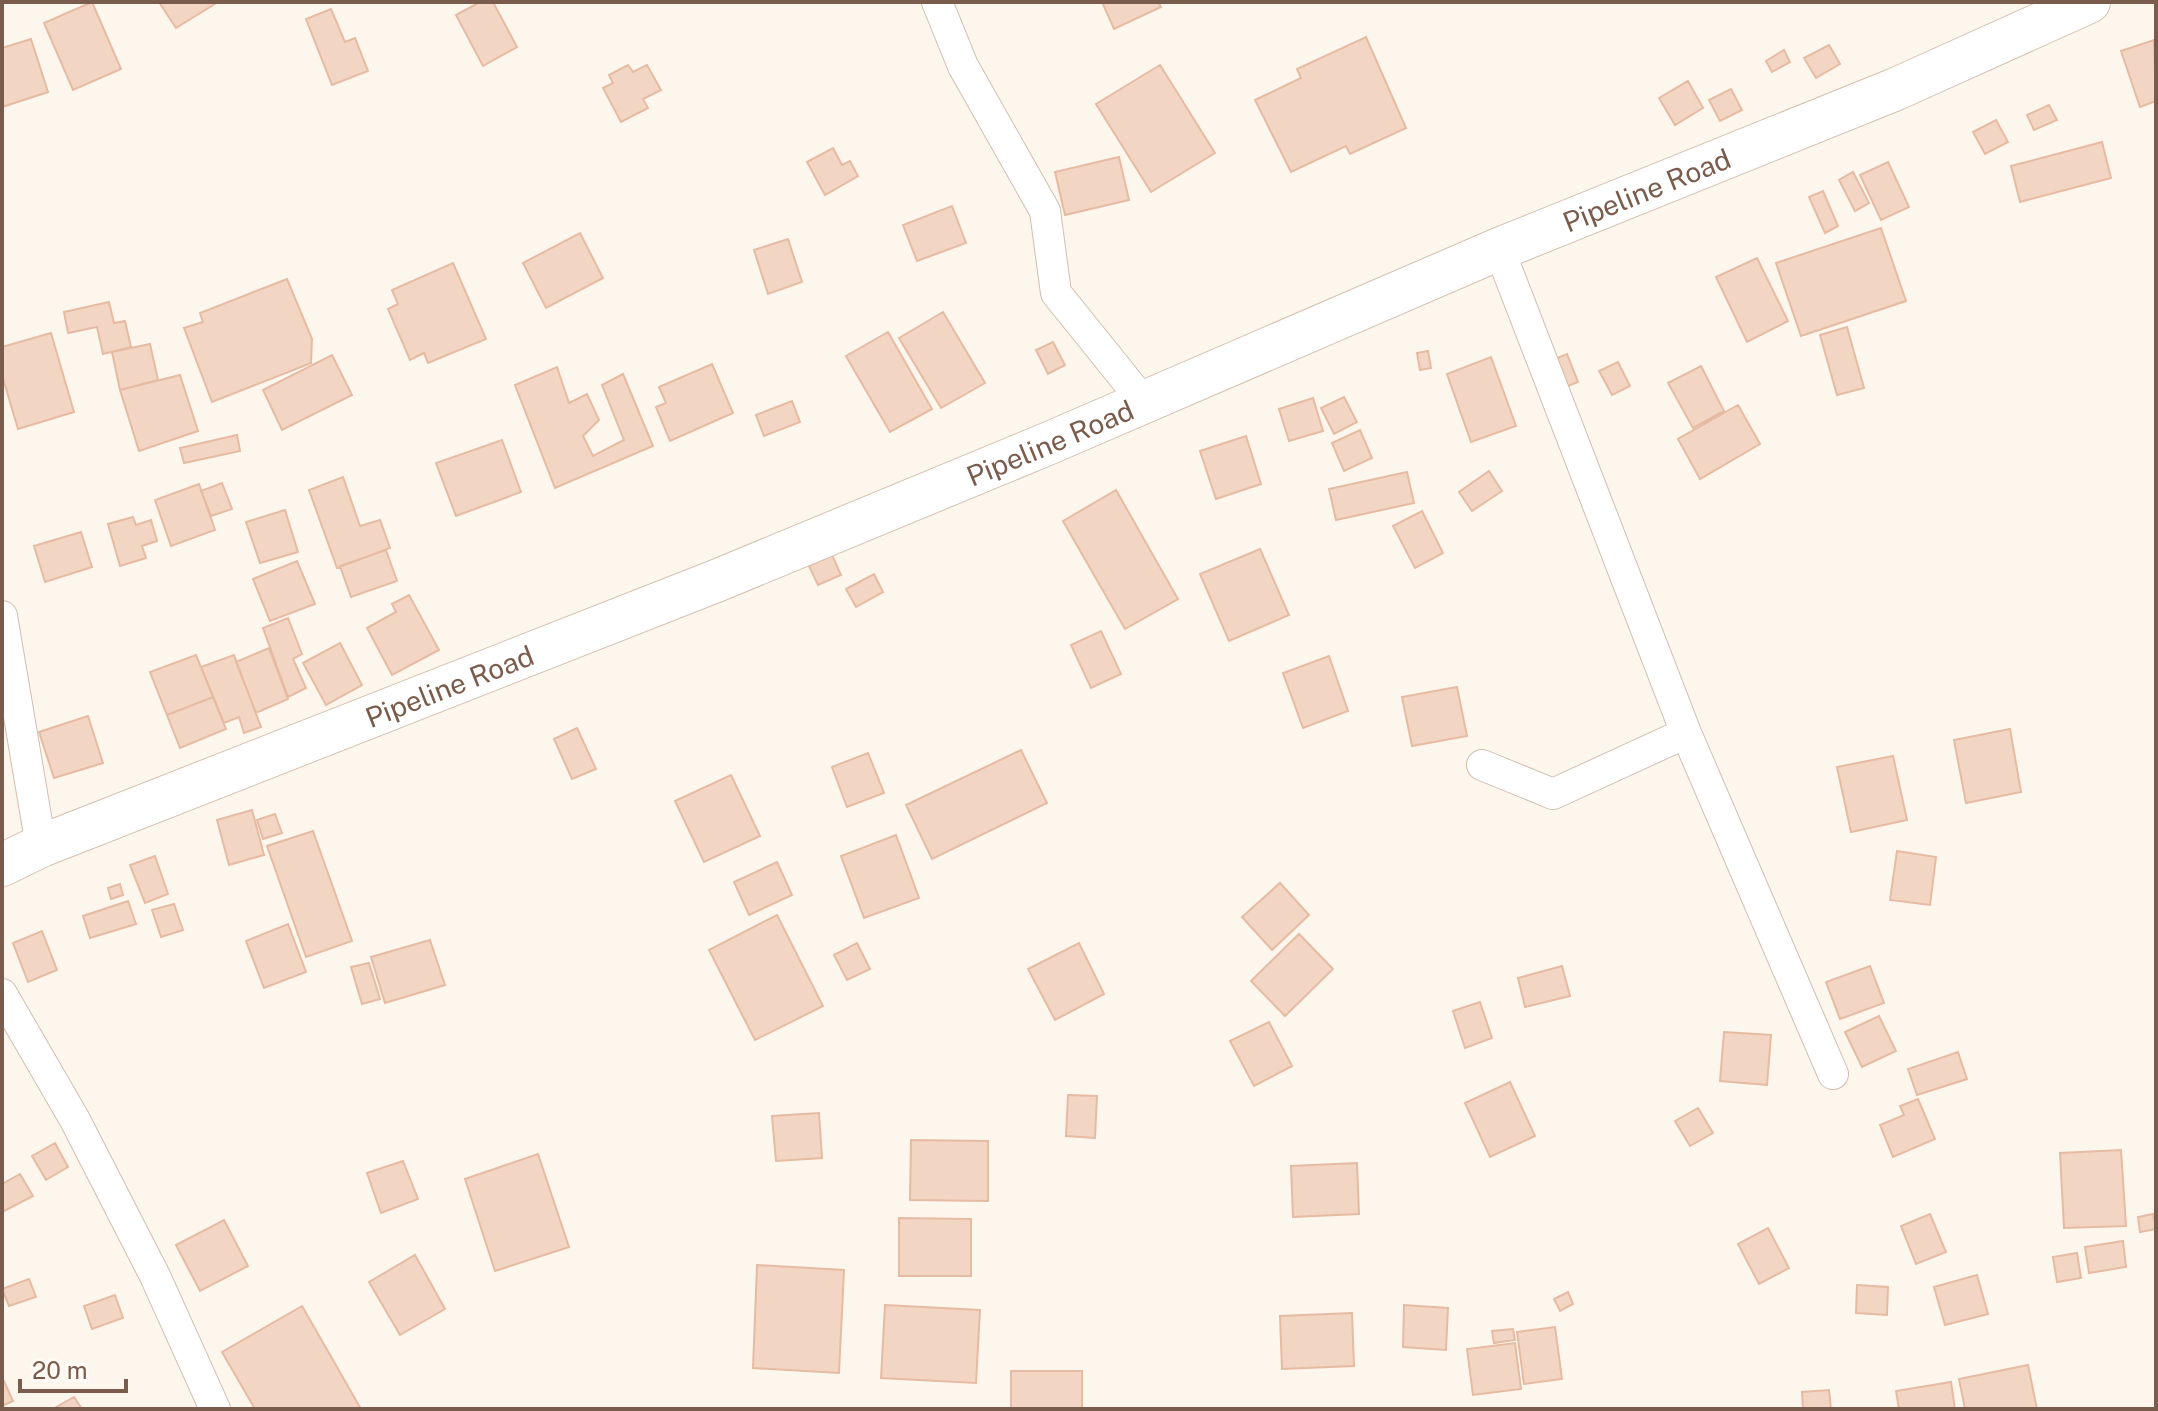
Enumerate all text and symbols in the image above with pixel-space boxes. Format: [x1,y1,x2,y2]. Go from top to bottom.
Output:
street label: Pipeline Road [1558,141,1735,238]
street label: Pipeline Road [961,392,1138,492]
street label: Pipeline Road [360,638,538,734]
scale bar [20,1343,126,1393]
text: 20 m [32,1356,88,1384]

